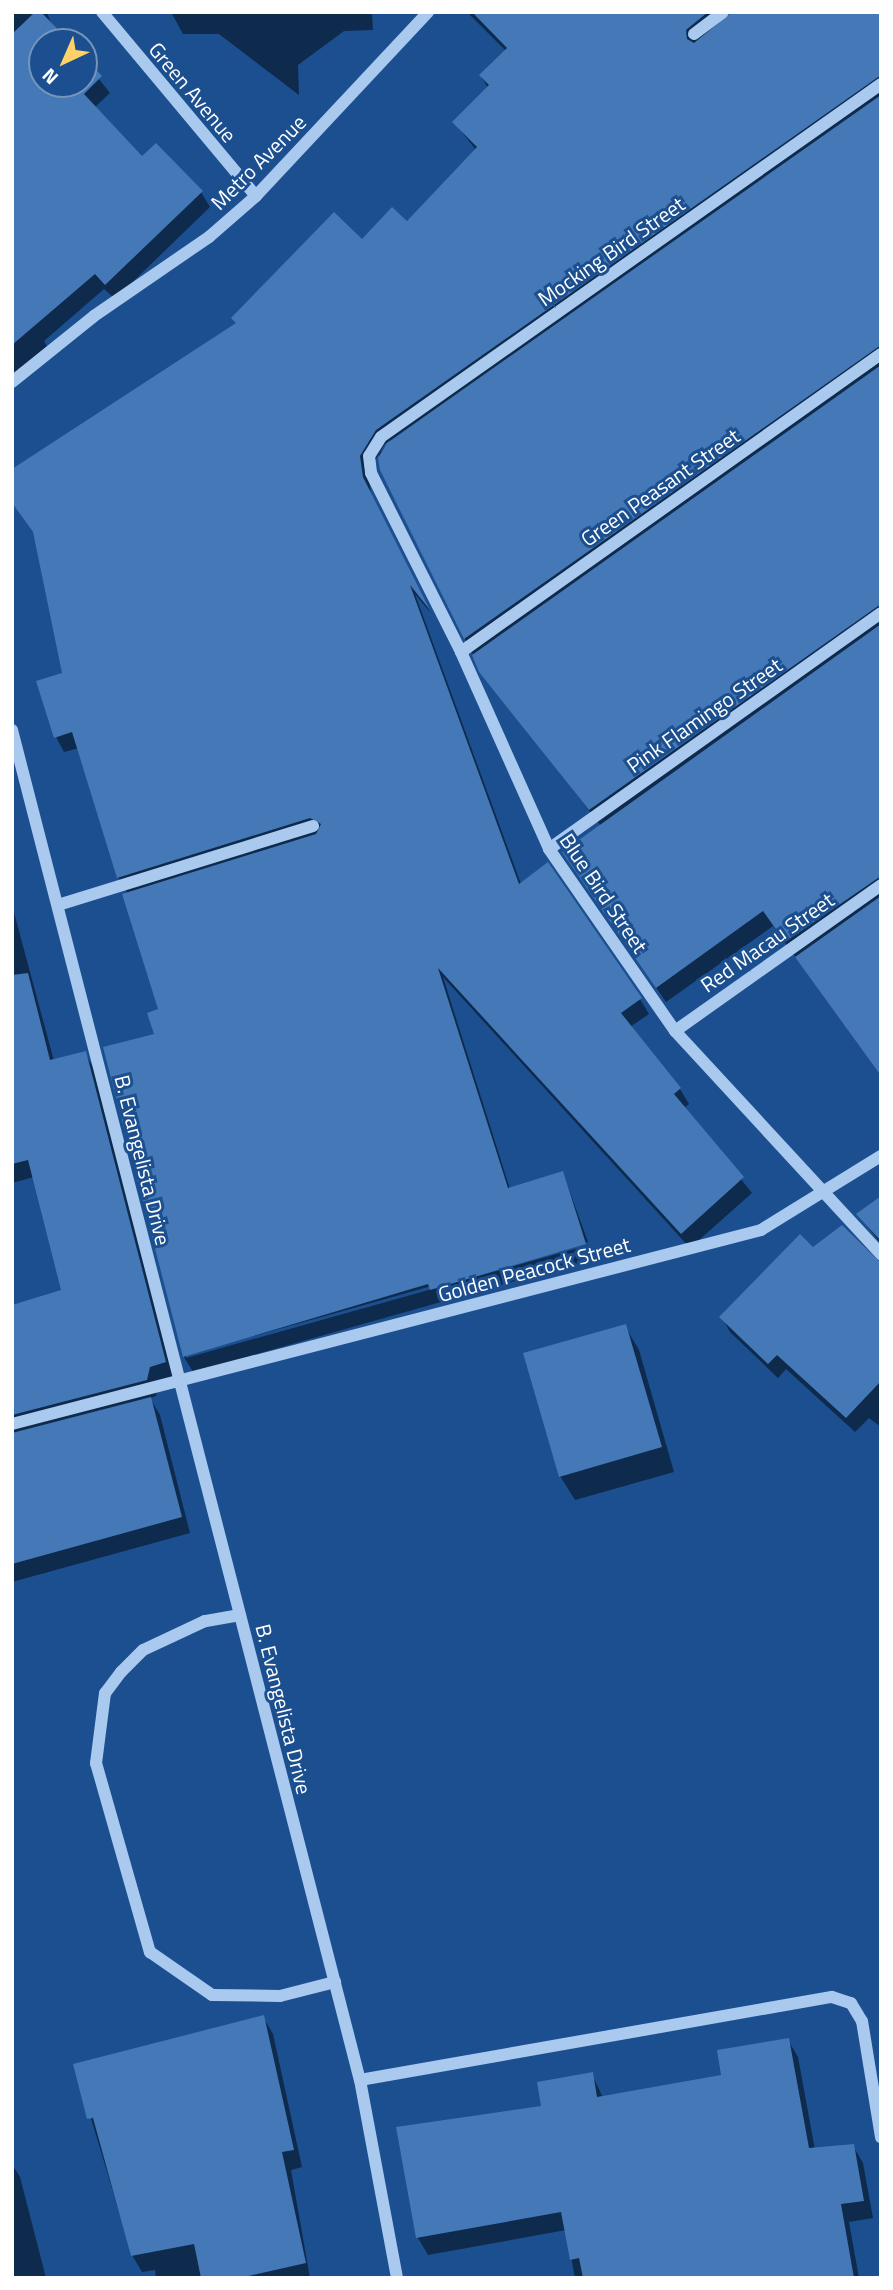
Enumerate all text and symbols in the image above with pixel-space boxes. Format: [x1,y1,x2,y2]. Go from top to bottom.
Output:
north arrow [28,28,98,98]
street label: Green Avenue [144,37,242,147]
text: N [35,62,64,92]
street label: Metro Avenue [205,109,311,215]
street label: Mocking Bird Street [533,191,689,311]
street label: Green Peasant Street [576,423,744,551]
street label: Pink Flamingo Street [622,652,786,778]
street label: Blue Bird Street [555,829,653,957]
street label: Red Macau Street [696,887,838,997]
street label: B. Evangelista Drive [110,1072,176,1248]
street label: Golden Peacock Street [435,1231,633,1307]
street label: B. Evangelista Drive [251,1621,317,1797]

